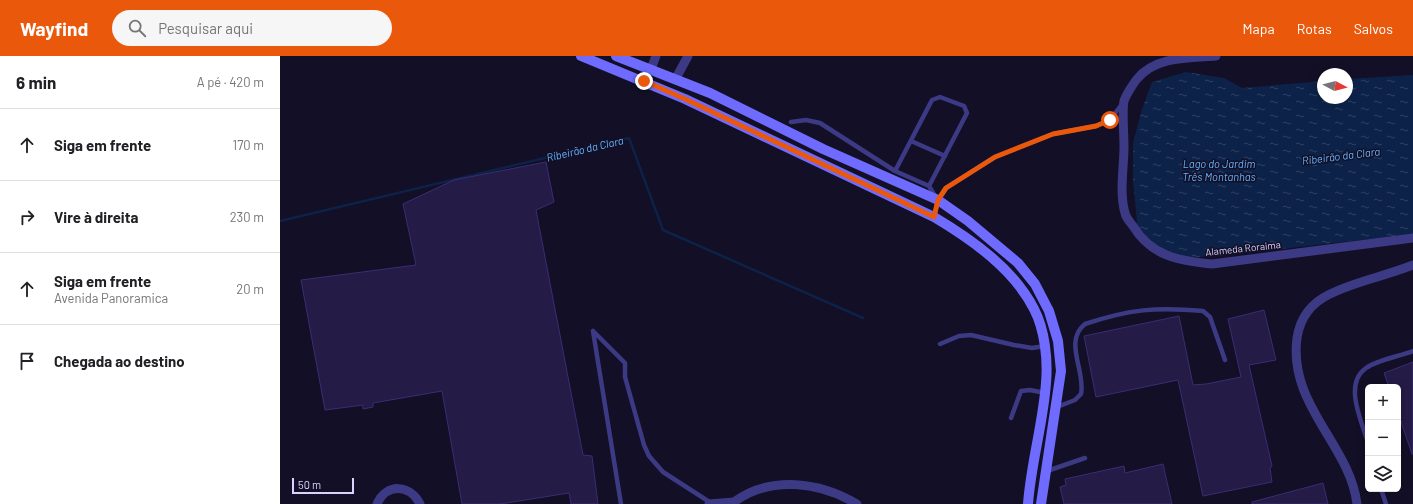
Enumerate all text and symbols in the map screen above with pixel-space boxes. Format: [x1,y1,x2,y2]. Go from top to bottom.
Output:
search box [112,10,392,46]
text: Wayfind [20,17,88,40]
icon: search [126,17,148,39]
text: Pesquisar aqui [158,19,253,37]
text: Mapa [1243,20,1275,37]
text: Rotas [1297,20,1332,37]
text: Salvos [1354,20,1393,37]
north arrow [1317,68,1353,104]
text: 6 min [16,72,56,92]
route end [635,72,653,90]
text: A pé · 420 m [197,74,264,90]
route start [1101,111,1119,129]
water label: Ribeirão da Clara [545,133,625,164]
icon: ahead [16,134,38,156]
text: Siga em frente [54,136,151,154]
text: 170 m [233,137,264,153]
water label: Ribeirão da Clara [1301,144,1381,167]
water label: Lago do Jardim Três Montanhas [1182,157,1256,183]
icon: right [16,206,38,228]
text: Vire à direita [54,208,138,226]
text: 230 m [230,209,264,225]
street label: Alameda Roraima [1205,238,1281,258]
text: Siga em frente [54,272,151,290]
icon: ahead [16,278,38,300]
text: 20 m [236,281,264,297]
text: Avenida Panoramica [54,290,168,306]
icon: arrive [16,350,38,372]
text: Chegada ao destino [54,352,185,370]
map controls [1365,384,1401,492]
button: + [1365,384,1401,420]
button: − [1365,420,1401,456]
button: layers [1365,456,1401,492]
scale bar [292,476,354,495]
text: 50 m [298,478,321,491]

